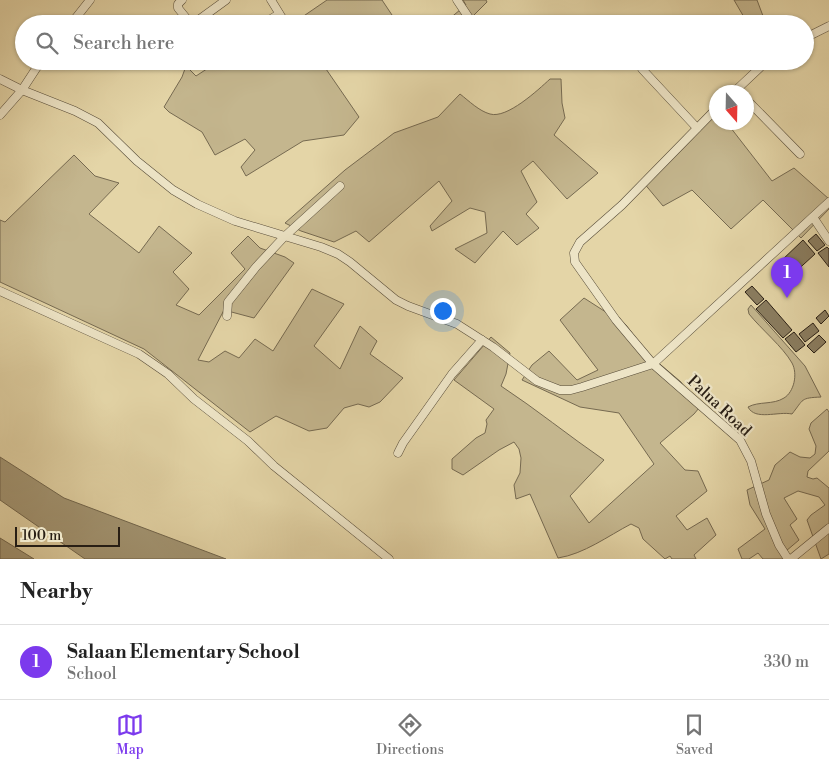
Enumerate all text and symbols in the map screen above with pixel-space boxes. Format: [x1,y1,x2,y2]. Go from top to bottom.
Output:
search box [15,15,814,70]
icon: search [33,29,61,57]
text: Search here [73,31,174,55]
north arrow [709,85,754,130]
pin: 1 [771,257,803,298]
your location [430,298,456,324]
street label: Palua Road [683,371,756,441]
scale bar [15,524,120,547]
text: 100 m [22,527,61,545]
text: Nearby [20,579,93,605]
text: Salaan Elementary School [67,640,300,664]
text: 1 [32,652,40,672]
text: 330 m [763,652,809,672]
text: School [67,664,116,684]
tab: Map [116,711,144,759]
tab: Directions [376,711,444,759]
tab: Saved [676,711,713,759]

